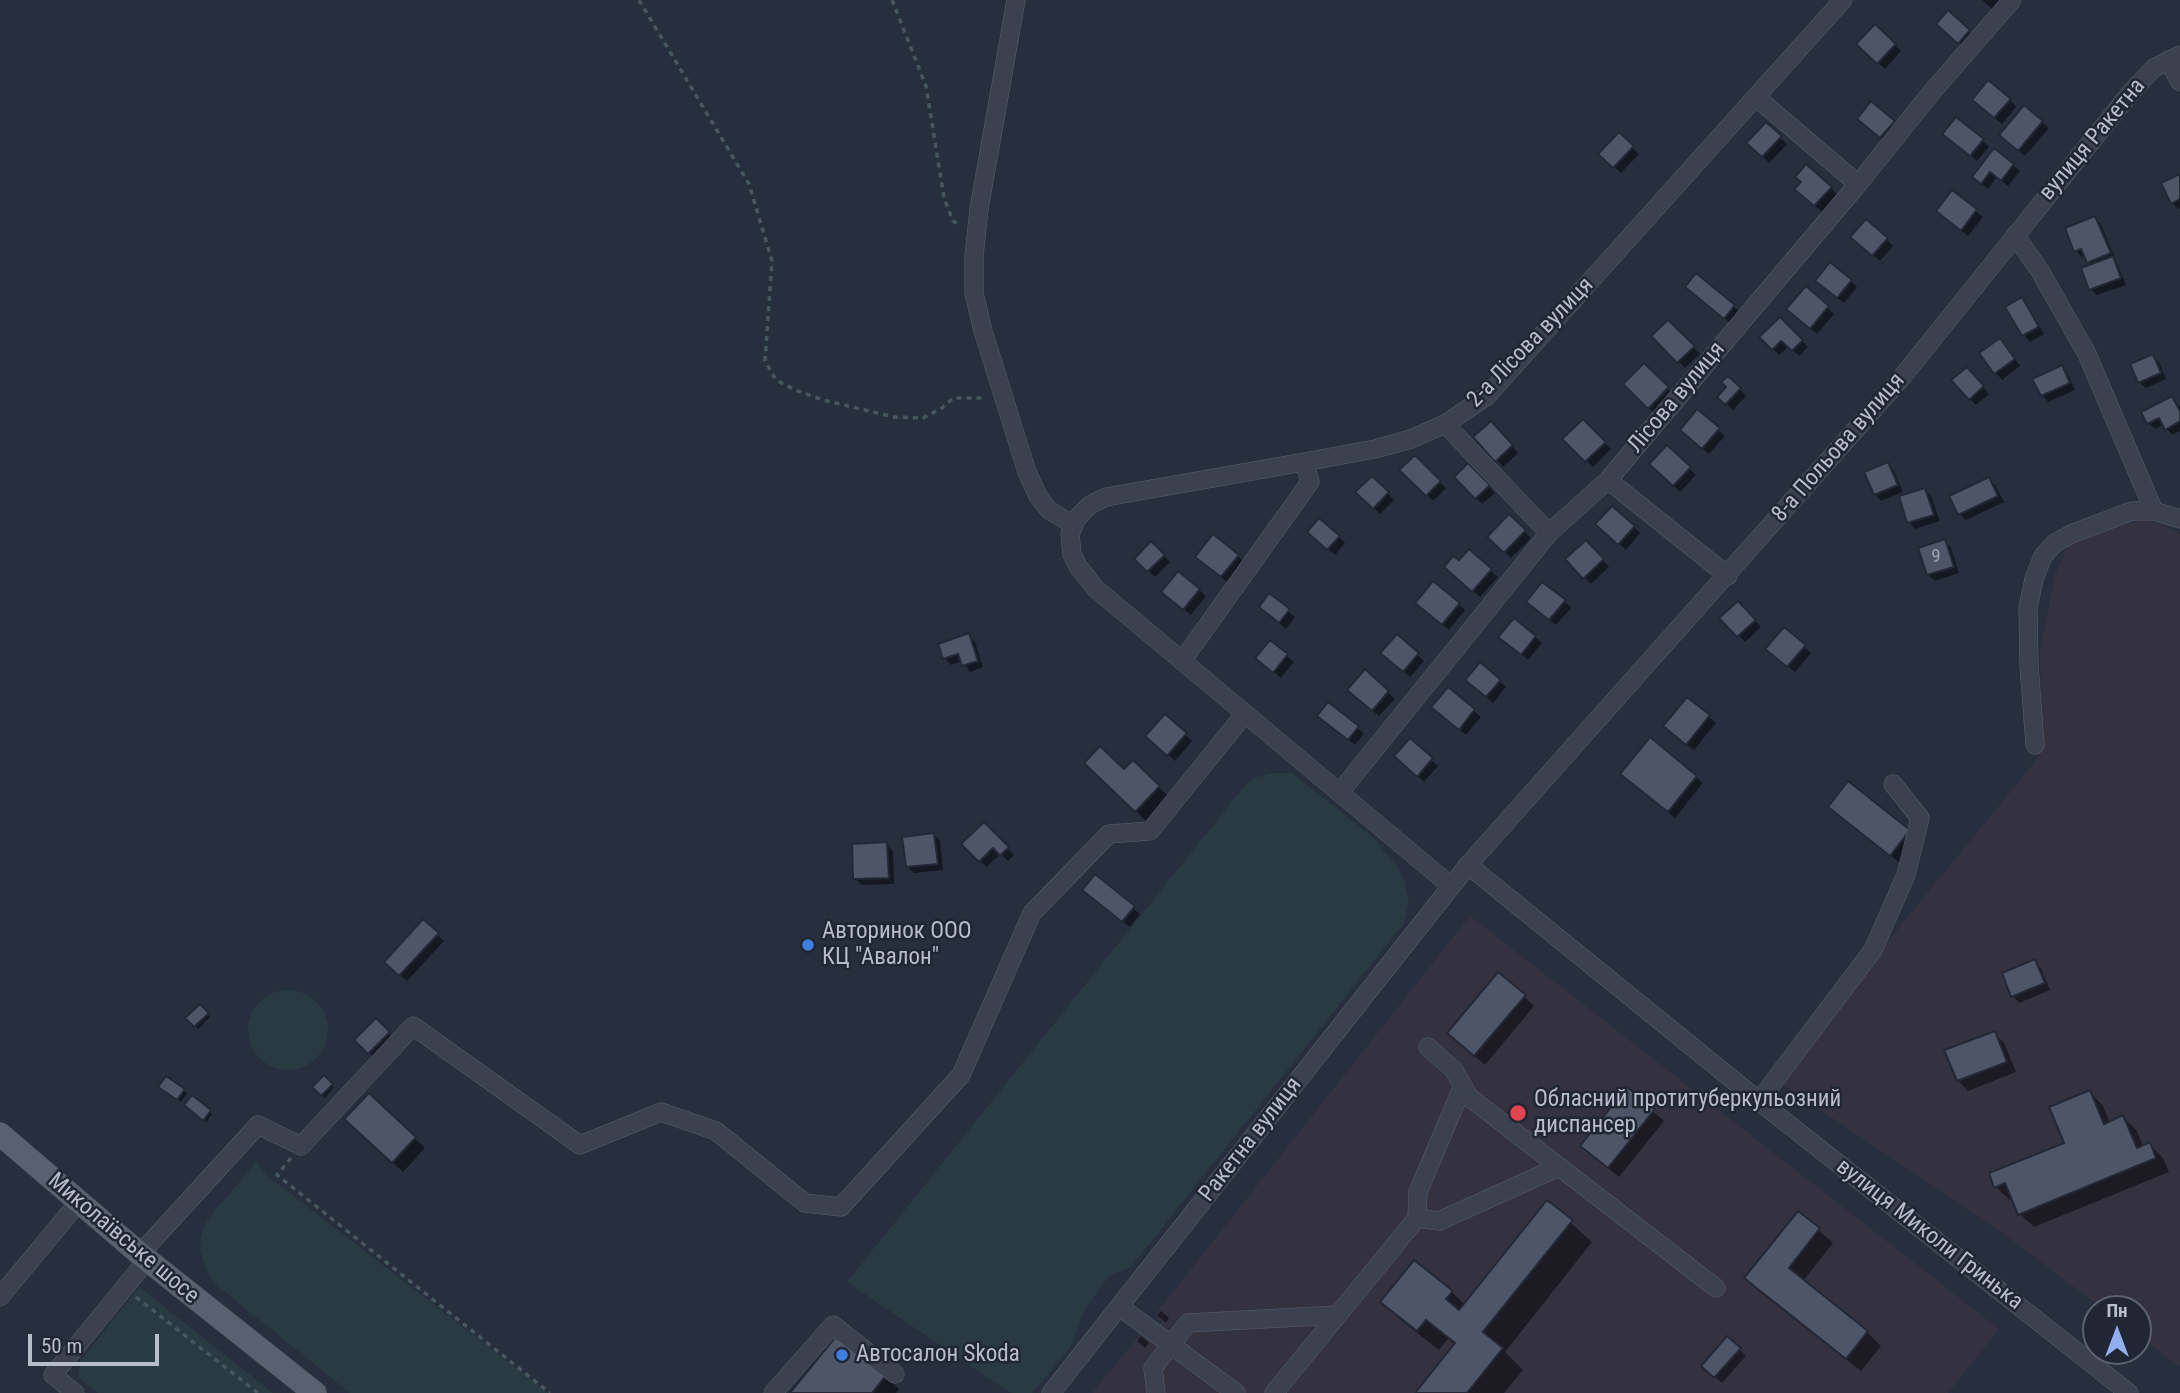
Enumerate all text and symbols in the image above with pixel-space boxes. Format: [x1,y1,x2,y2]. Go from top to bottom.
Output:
street label: вулиця Ракетна [2034,74,2152,206]
street label: 2-а Лісова вулиця [1462,272,1600,414]
street label: Лісова вулиця [1622,337,1732,459]
street label: 8-а Польова вулиця [1767,368,1911,528]
house number: 9 [1931,546,1941,568]
place label: Авторинок ООО КЦ "Авалон" [822,918,972,972]
marker: Авторинок ООО КЦ "Авалон" [800,937,816,953]
street label: Ракетна вулиця [1194,1072,1308,1208]
place label: Обласний протитуберкульозний диспансер [1534,1086,1841,1140]
marker: Обласний протитуберкульозний диспансер [1508,1103,1528,1123]
street label: вулиця Миколи Гринька [1830,1154,2028,1316]
street label: Миколаївське шосе [42,1168,204,1310]
north arrow [2082,1295,2152,1365]
text: Пн [2106,1299,2128,1322]
scale bar [32,1320,163,1364]
text: 50 m [41,1334,82,1358]
place label: Автосалон Skoda [856,1341,1020,1369]
marker: Автосалон Skoda [834,1347,850,1363]

